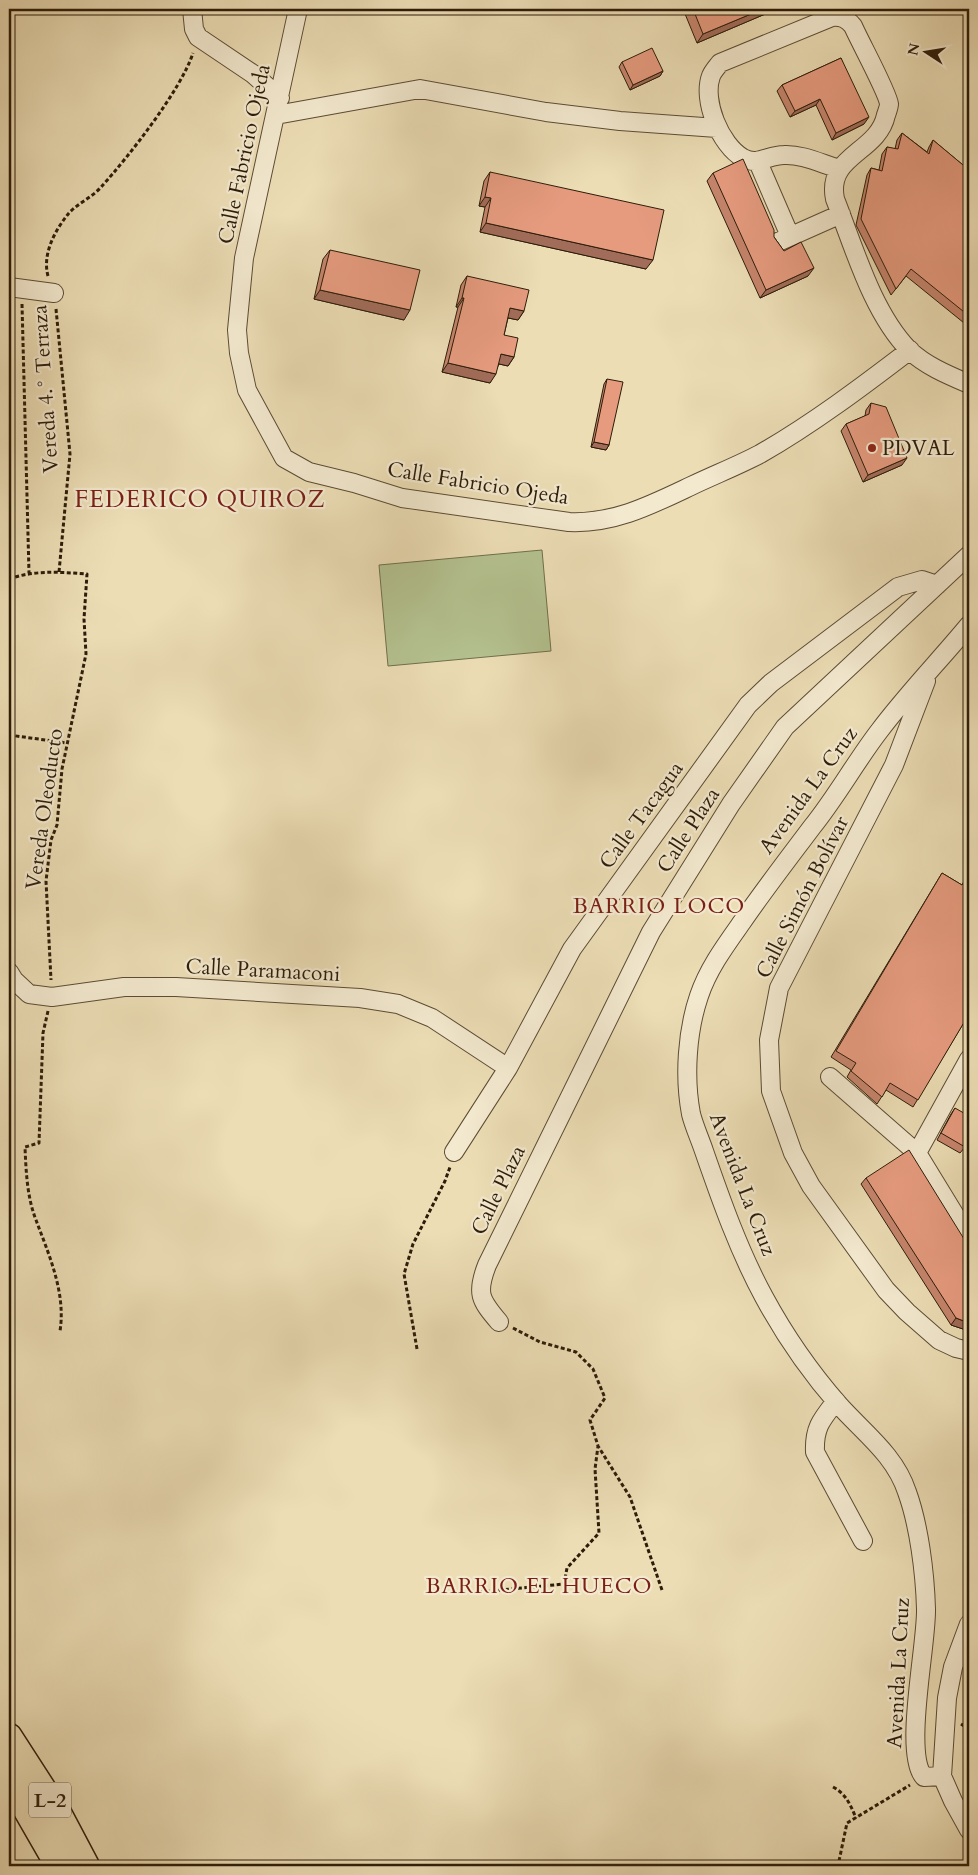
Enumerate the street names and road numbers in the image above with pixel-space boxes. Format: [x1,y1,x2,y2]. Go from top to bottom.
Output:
street label: Calle Fabricio Ojeda [211,61,278,247]
street label: Vereda 4.° Terraza [25,304,66,474]
street label: Calle Fabricio Ojeda [385,455,571,512]
street label: Avenida La Cruz [752,720,865,860]
street label: Vereda Oleoducto [19,726,70,892]
street label: Calle Tacagua [592,756,690,875]
street label: Calle Plaza [650,782,727,879]
street label: Calle Simón Bolívar [749,811,856,983]
street label: Calle Paramaconi [185,952,341,989]
street label: Avenida La Cruz [702,1109,783,1260]
street label: Calle Plaza [464,1141,533,1240]
street label: Avenida La Cruz [880,1596,917,1749]
road number: L-2 [29,1782,71,1818]

